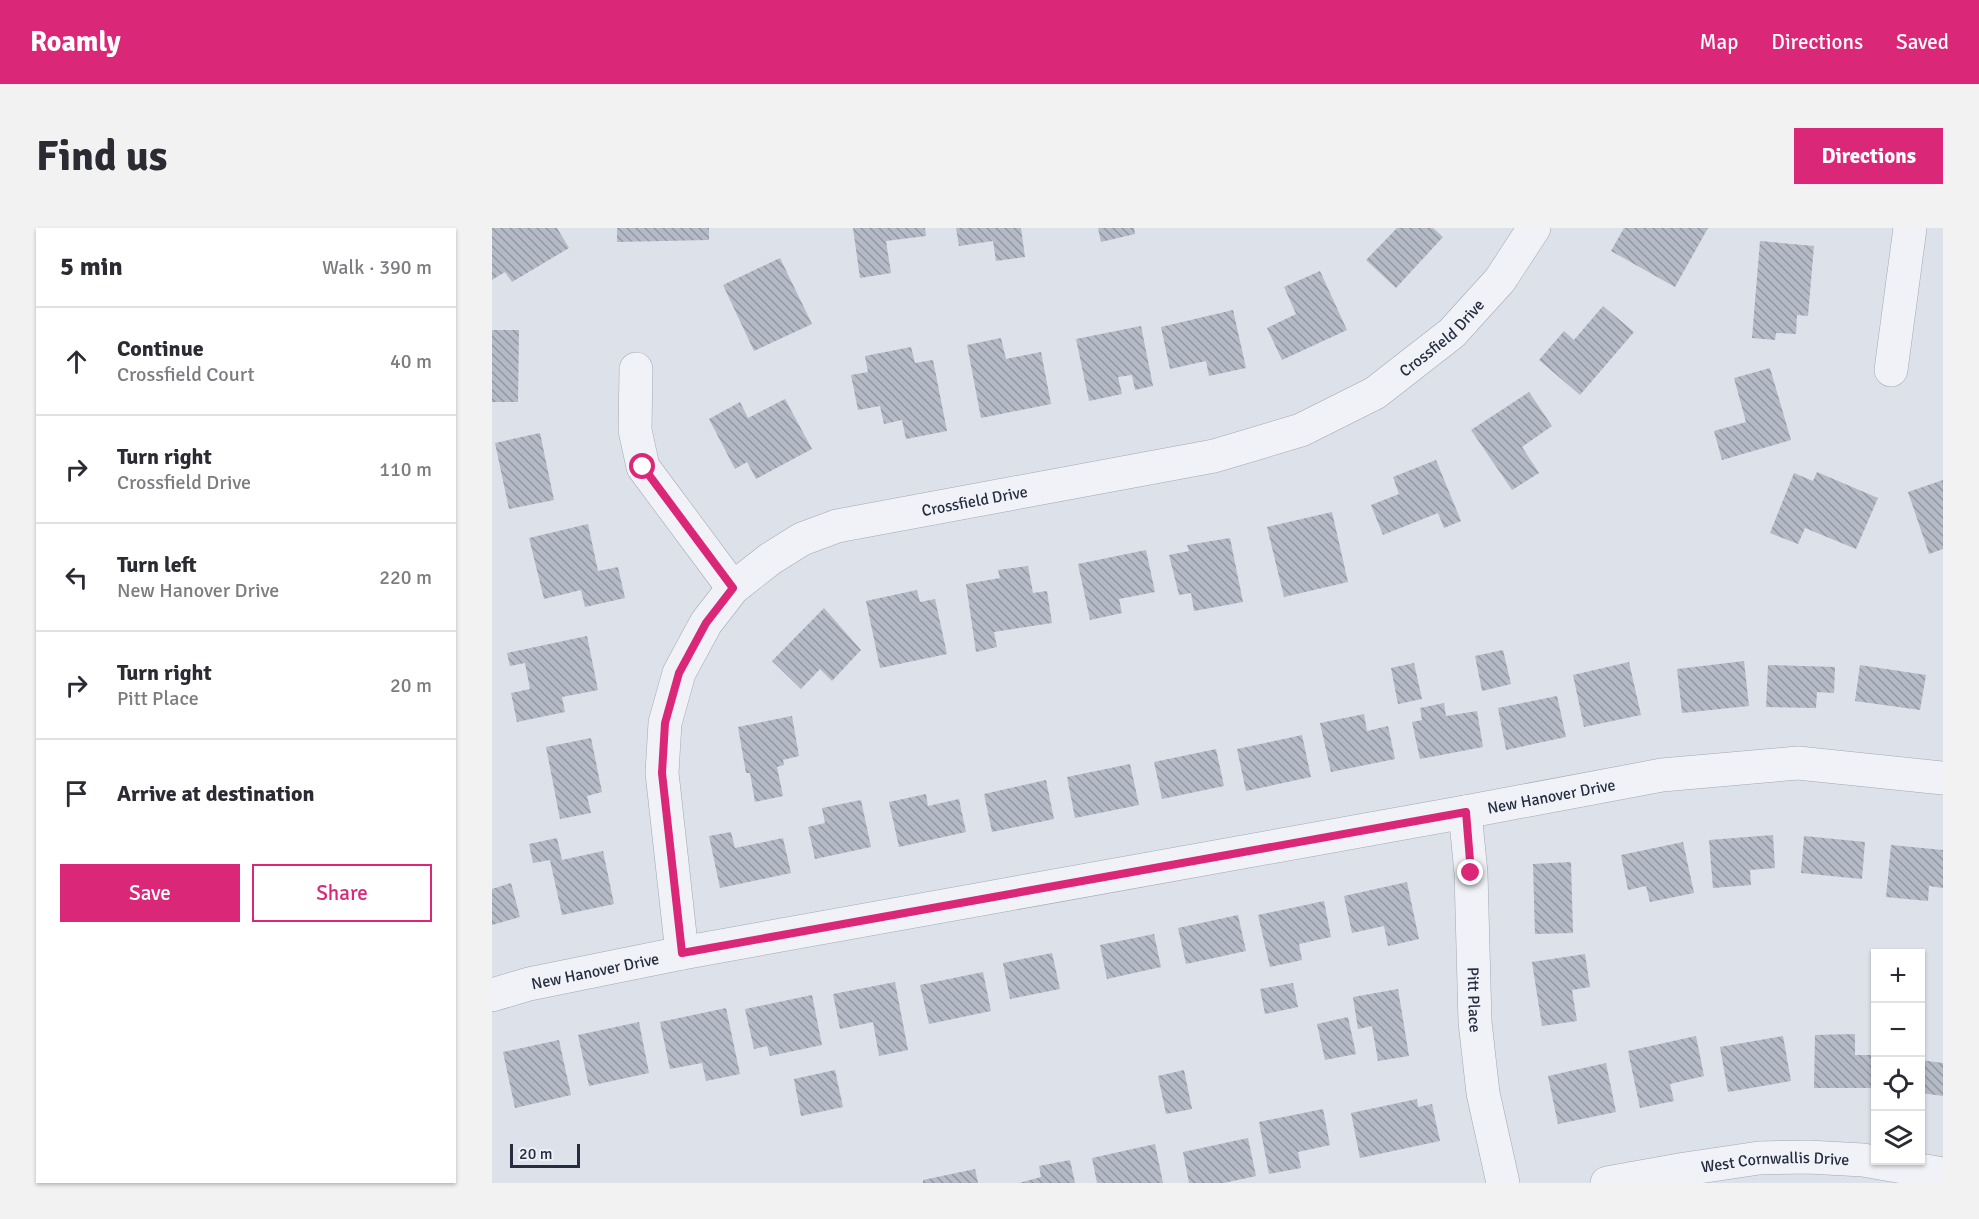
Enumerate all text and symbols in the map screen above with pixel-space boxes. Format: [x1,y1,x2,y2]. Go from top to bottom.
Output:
text: Roamly [30,25,121,59]
text: Map [1700,29,1738,55]
text: Directions [1771,29,1863,55]
text: Saved [1896,29,1949,55]
button: Directions [1794,128,1943,184]
text: Find us [36,131,167,182]
text: 5 min [60,251,123,283]
text: Walk · 390 m [322,255,432,280]
street label: Crossfield Drive [1396,295,1489,381]
text: Continue [117,335,204,362]
icon: ahead [60,345,93,378]
text: 40 m [390,349,432,374]
text: Crossfield Court [117,362,254,387]
text: Turn right [117,443,212,470]
icon: right [60,453,93,486]
route start [629,453,655,479]
text: 110 m [379,457,432,482]
text: Crossfield Drive [117,470,251,495]
street label: Crossfield Drive [920,482,1029,521]
text: Turn left [117,551,197,578]
icon: left [60,561,93,594]
text: 220 m [379,565,432,590]
text: New Hanover Drive [117,578,279,603]
text: Turn right [117,659,212,686]
icon: right [60,669,93,702]
text: 20 m [390,673,432,698]
text: Pitt Place [117,686,199,711]
street label: New Hanover Drive [1486,775,1617,819]
icon: arrive [60,777,93,810]
text: Arrive at destination [117,780,314,807]
route end [1457,859,1483,885]
button: Save [60,864,240,922]
button: Share [252,864,432,922]
street label: New Hanover Drive [530,949,661,994]
map controls [1871,949,1925,1165]
button: + [1871,949,1925,1003]
street label: Pitt Place [1463,967,1485,1034]
button: − [1871,1003,1925,1057]
button: locate [1871,1057,1925,1111]
button: layers [1871,1111,1925,1165]
scale bar [510,1141,580,1168]
text: 20 m [519,1144,553,1164]
street label: West Cornwallis Drive [1700,1148,1850,1177]

